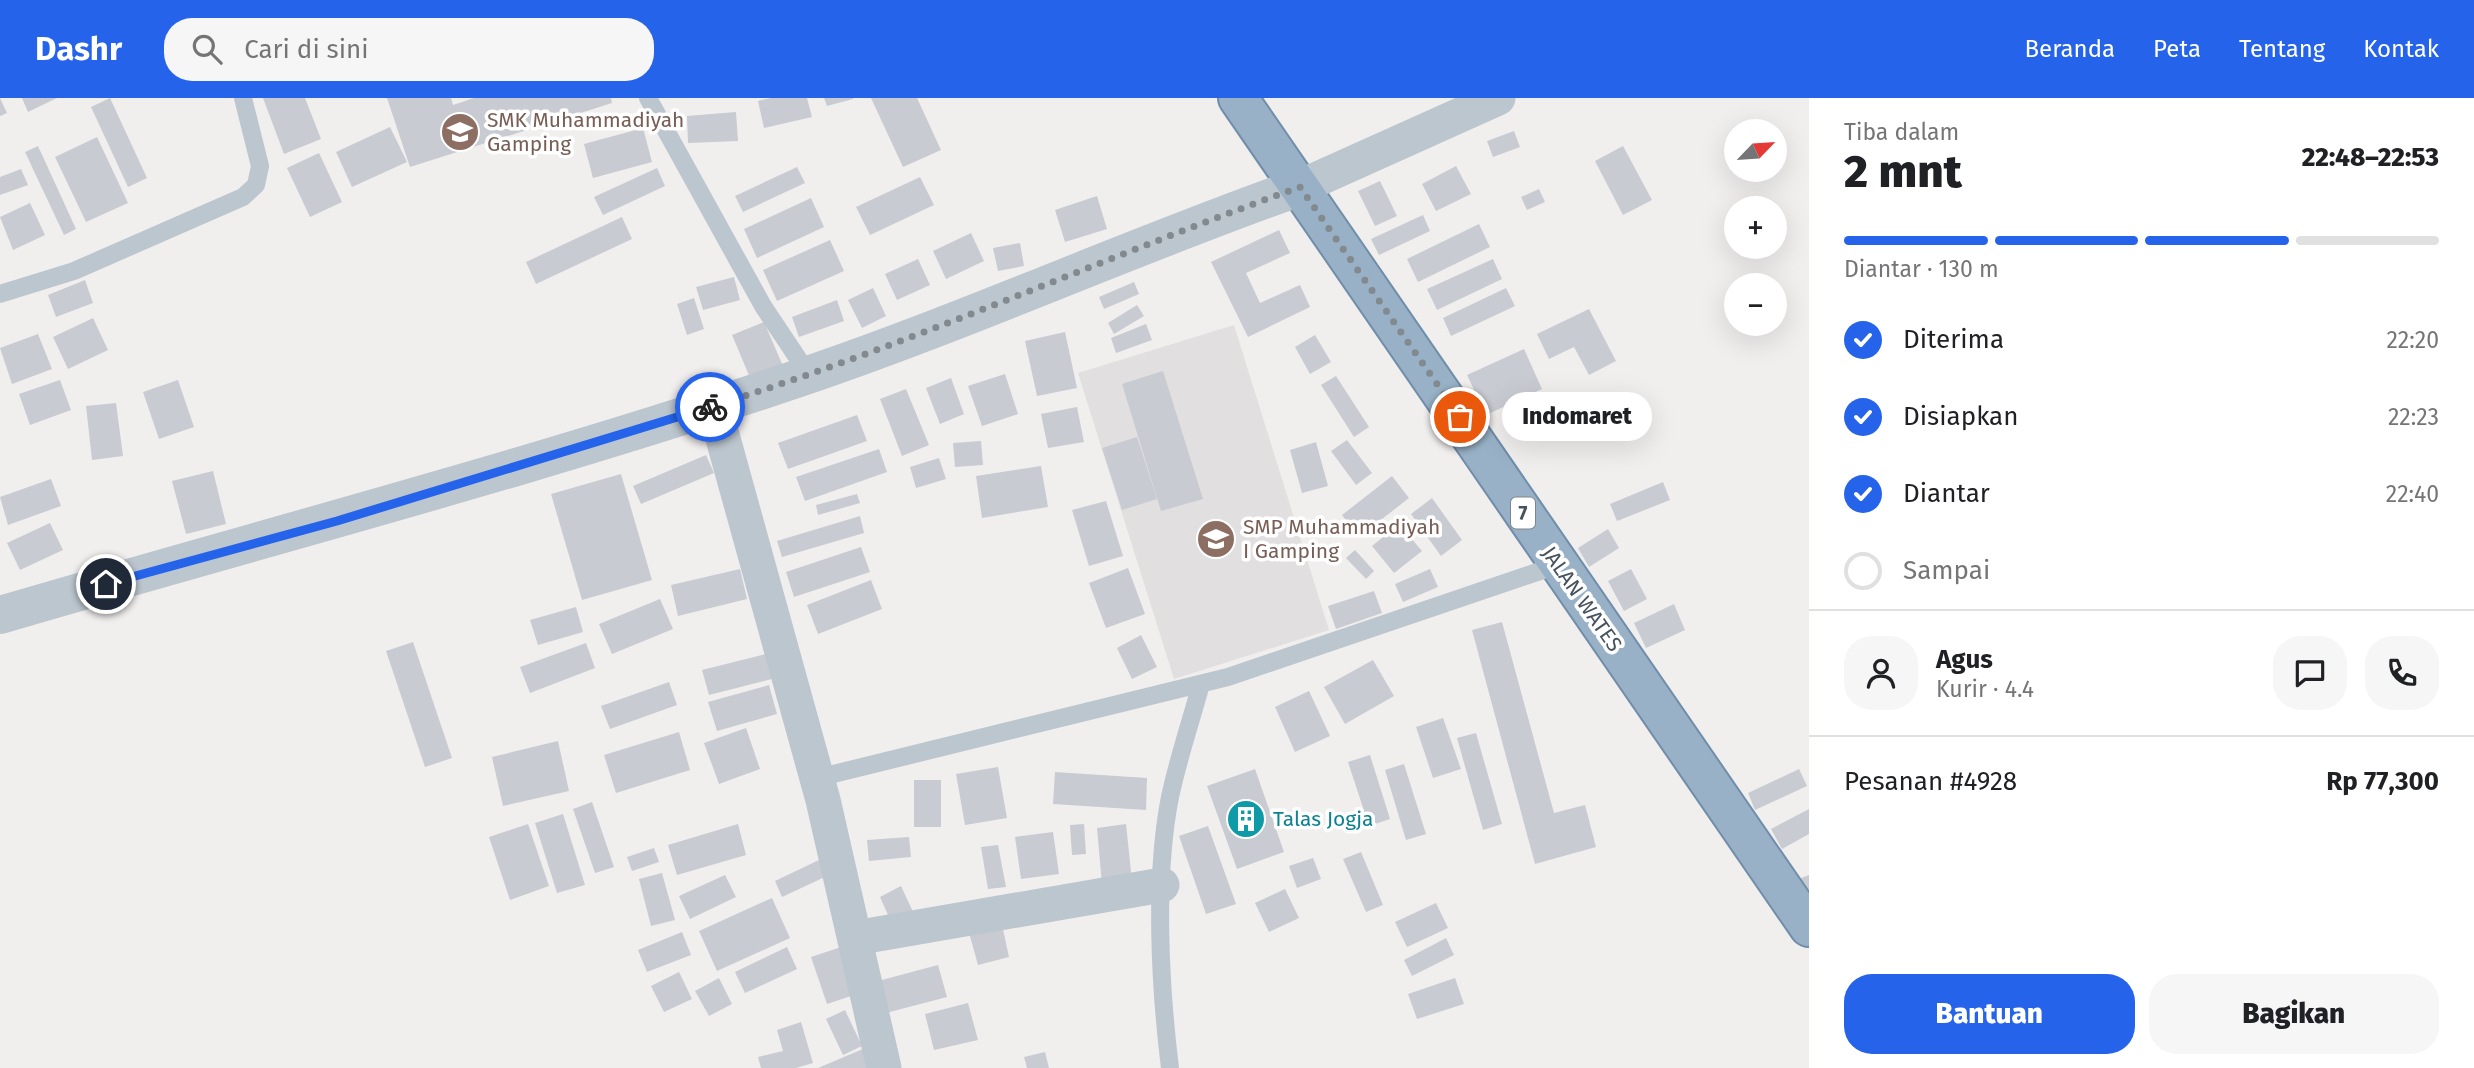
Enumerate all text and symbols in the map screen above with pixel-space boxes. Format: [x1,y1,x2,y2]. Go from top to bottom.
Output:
search box [164,18,654,81]
text: Dashr [35,29,122,69]
icon: search [188,30,226,68]
text: Cari di sini [244,34,369,65]
text: Beranda [2024,35,2115,63]
text: Peta [2153,35,2201,63]
text: Tentang [2239,35,2325,63]
text: Kontak [2363,35,2439,63]
place label: SMK Muhammadiyah Gamping [487,107,684,157]
school or university icon: SMK Muhammadiyah Gamping [439,111,481,153]
text: Tiba dalam [1844,118,1959,146]
north arrow [1724,119,1787,182]
map controls [1724,119,1787,336]
text: 22:48–22:53 [2302,142,2439,173]
text: 2 mnt [1844,144,1962,199]
button: + [1724,196,1787,259]
text: Diantar · 130 m [1844,255,1999,283]
button: − [1724,273,1787,336]
icon: check [1844,321,1882,359]
text: Diterima [1903,324,2004,355]
text: 22:20 [2386,326,2439,354]
courier [675,372,745,442]
pin [1430,387,1490,447]
icon: bike [691,388,729,426]
callout: Indomaret [1502,392,1652,442]
icon: bag [1441,398,1479,436]
icon: check [1844,398,1882,436]
text: Disiapkan [1903,401,2018,432]
text: Indomaret [1522,402,1632,430]
text: 22:23 [2388,403,2439,431]
icon: check [1844,475,1882,513]
text: Diantar [1903,478,1990,509]
text: 22:40 [2386,480,2439,508]
road number: 7 [1511,498,1535,528]
place label: SMP Muhammadiyah I Gamping [1243,514,1440,564]
school or university icon: SMP Muhammadiyah I Gamping [1195,518,1237,560]
street label: JALAN WATES [1536,541,1628,657]
pin [76,554,136,614]
text: Sampai [1903,555,1990,586]
icon: home [87,565,125,603]
button: person [1844,636,1918,710]
button: chat [2273,636,2347,710]
button: phone [2365,636,2439,710]
text: Agus [1936,644,1993,675]
text: Kurir · 4.4 [1936,675,2034,703]
text: Pesanan #4928 [1844,766,2017,797]
text: Rp 77,300 [2326,766,2439,797]
building icon: Talas Jogja [1225,798,1267,840]
place label: Talas Jogja [1273,806,1374,832]
button: Bantuan [1844,974,2135,1054]
button: Bagikan [2149,974,2439,1054]

